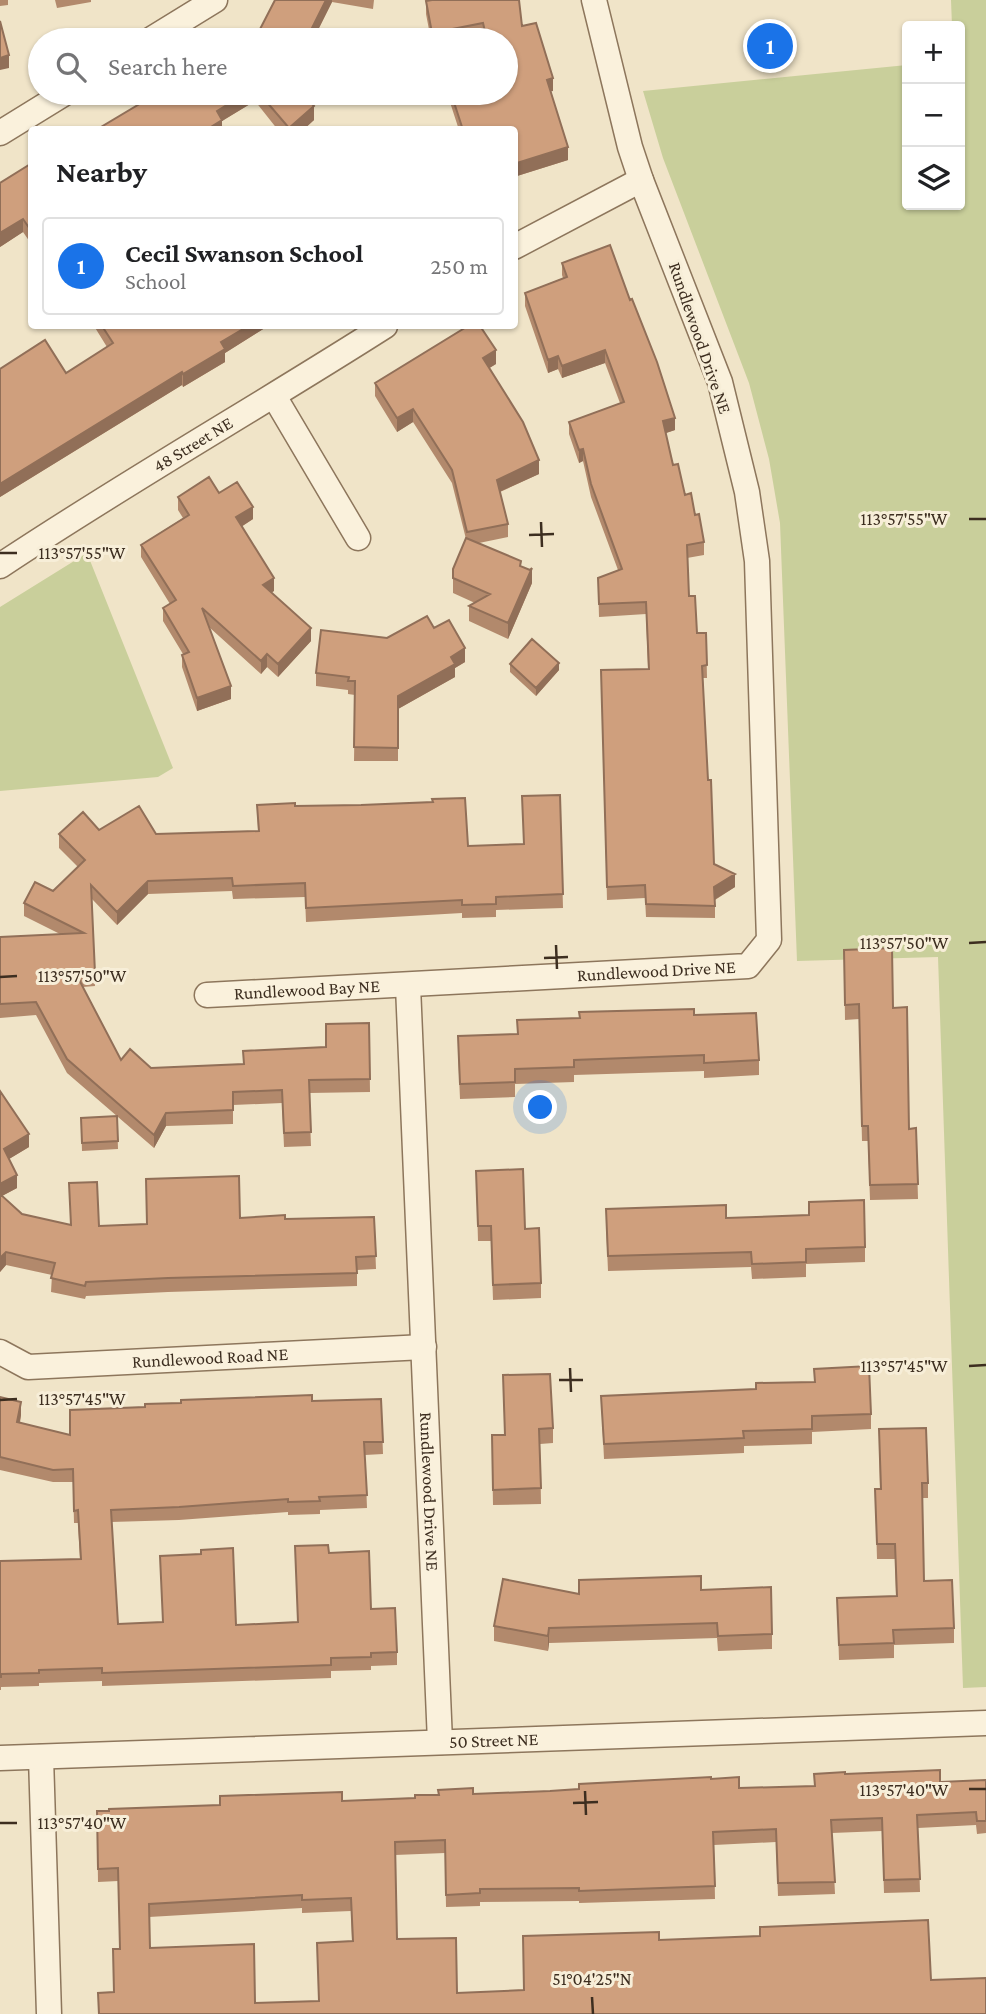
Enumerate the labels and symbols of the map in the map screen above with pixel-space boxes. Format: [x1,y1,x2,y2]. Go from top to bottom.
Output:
pin: 1 [747,20,793,72]
street label: Rundlewood Drive NE [665,260,735,417]
street label: 48 Street NE [149,412,236,476]
text: 113°57'55"W [861,509,948,529]
text: 113°57'55"W [39,543,126,563]
text: 113°57'50"W [860,933,949,953]
street label: Rundlewood Drive NE [576,957,737,985]
text: 113°57'50"W [38,966,127,986]
street label: Rundlewood Bay NE [233,976,381,1004]
your location [523,1090,557,1124]
street label: Rundlewood Road NE [131,1344,289,1372]
text: 113°57'45"W [860,1356,948,1376]
text: 113°57'45"W [38,1389,126,1409]
street label: Rundlewood Drive NE [416,1412,443,1572]
street label: 50 Street NE [449,1729,539,1752]
text: 113°57'40"W [860,1780,949,1800]
text: 113°57'40"W [38,1813,127,1833]
text: 51°04'25"N [552,1969,632,1989]

